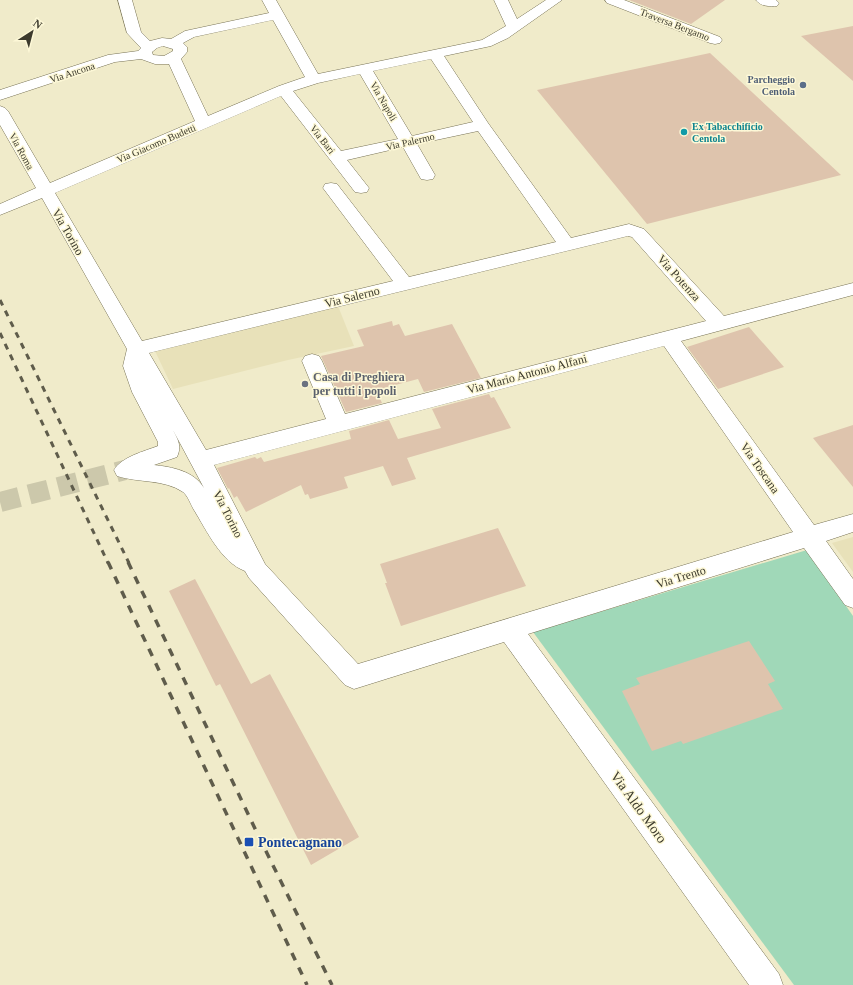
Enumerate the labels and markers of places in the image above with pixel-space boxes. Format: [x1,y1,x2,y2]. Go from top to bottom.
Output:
place label: Parcheggio Centola [747,74,795,97]
marker: Parcheggio Centola [798,80,808,90]
place label: Ex Tabacchificio Centola [692,121,763,144]
marker: Ex Tabacchificio Centola [679,127,689,137]
place label: Casa di Preghiera per tutti i popoli [313,370,405,398]
marker: Casa di Preghiera per tutti i popoli [300,379,310,389]
place label: Pontecagnano [258,835,342,850]
marker: Pontecagnano [243,836,255,848]

